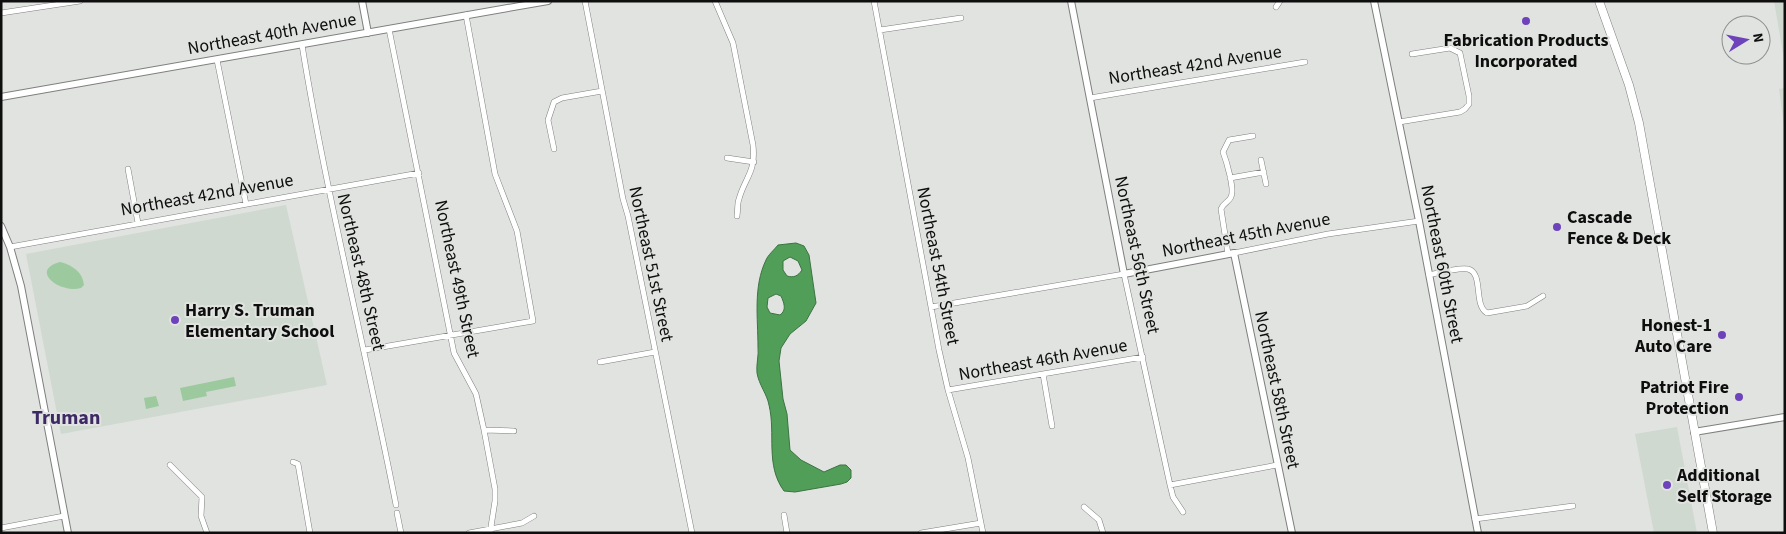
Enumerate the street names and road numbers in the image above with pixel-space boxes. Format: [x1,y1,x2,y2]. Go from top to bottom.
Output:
street label: Northeast 40th Avenue [186,7,358,61]
street label: Northeast 42nd Avenue [1107,39,1283,91]
street label: Northeast 42nd Avenue [119,167,295,223]
street label: Northeast 56th Street [1108,174,1166,336]
street label: Northeast 60th Street [1414,183,1470,345]
street label: Northeast 51st Street [622,184,680,344]
street label: Northeast 54th Street [910,185,966,347]
street label: Northeast 48th Street [331,191,391,353]
street label: Northeast 49th Street [428,198,486,360]
street label: Northeast 45th Avenue [1160,206,1332,264]
street label: Northeast 58th Street [1248,309,1306,471]
street label: Northeast 46th Avenue [957,333,1129,387]

